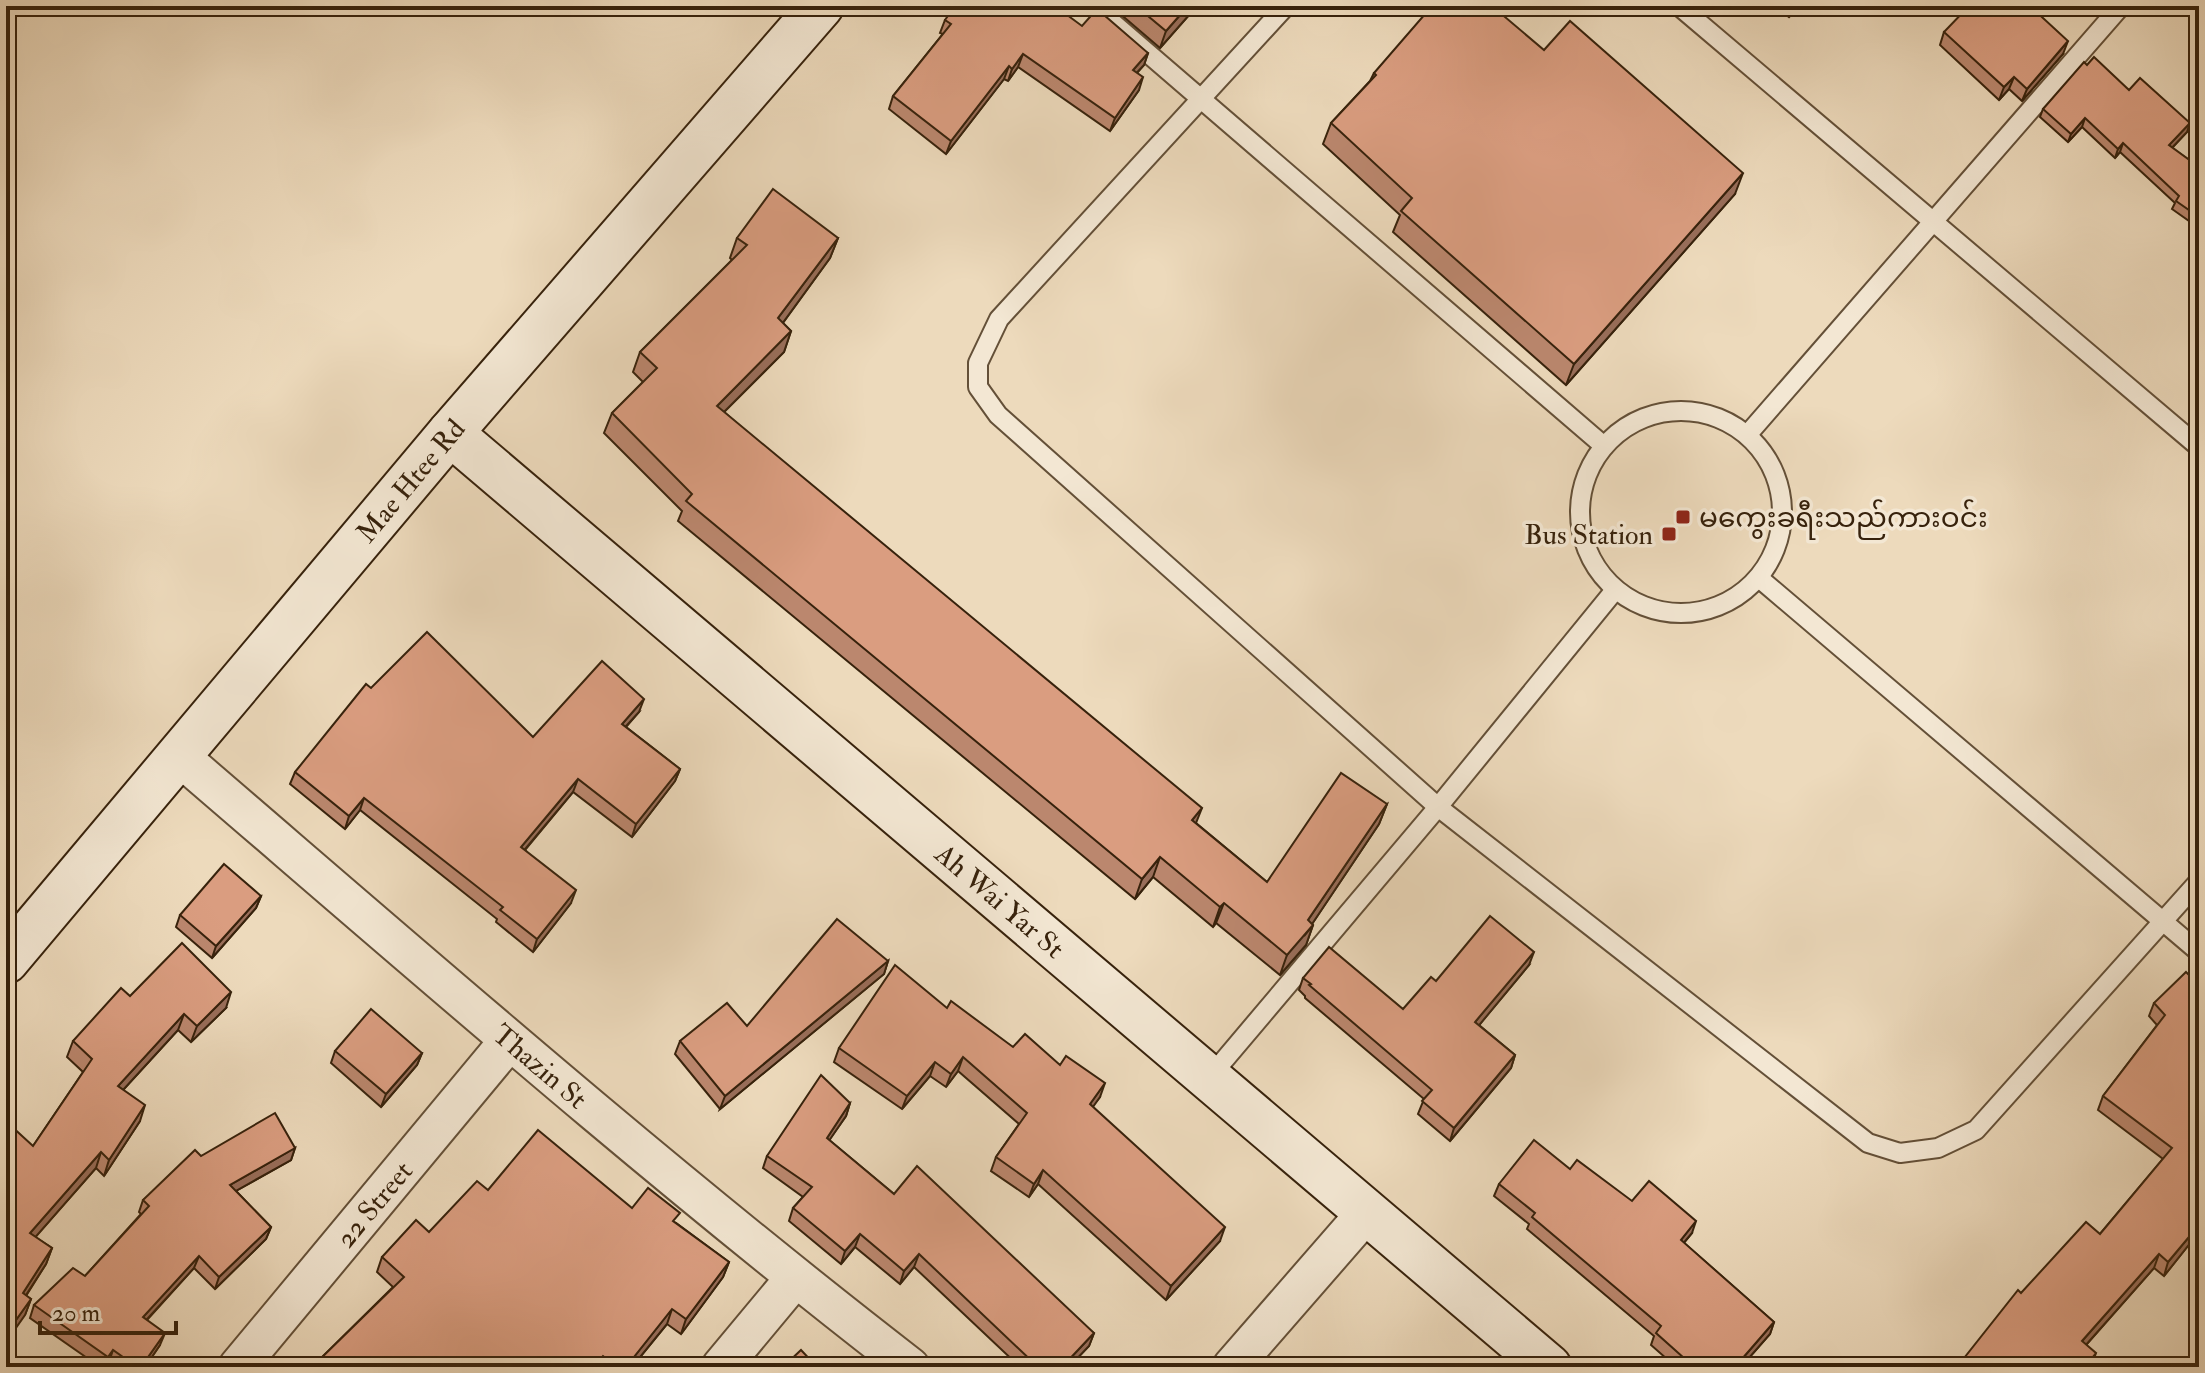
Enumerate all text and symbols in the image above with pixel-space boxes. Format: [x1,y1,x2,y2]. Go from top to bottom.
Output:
street label: Mae Htee Rd [349,412,473,550]
place label: မကွေးခရီးသည်ကားဝင်း [1699,499,1988,540]
marker: မကွေးခရီးသည်ကားဝင်း [1674,508,1692,526]
place label: Bus Station [1524,518,1653,553]
marker: Bus Station [1660,525,1678,543]
street label: Ah Wai Yar St [927,836,1071,966]
street label: Thazin St [485,1017,594,1117]
street label: 22 Street [329,1155,421,1255]
scale bar [40,1285,176,1335]
text: 20 m [52,1298,101,1329]

